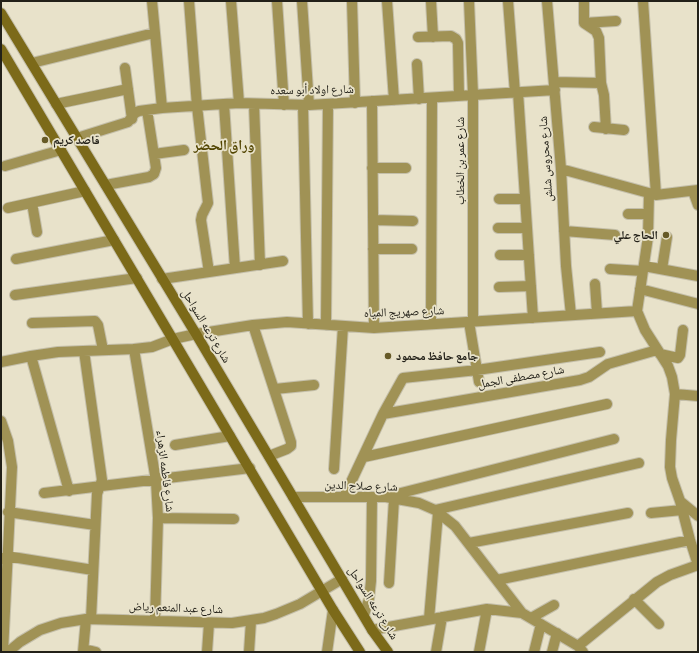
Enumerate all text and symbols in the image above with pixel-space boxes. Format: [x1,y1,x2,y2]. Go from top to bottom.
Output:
street label: شارع اولاد أبو سعده [270,82,354,98]
street label: شارع محروس شلش [536,116,556,202]
street label: شارع عمر بن الخطاب [453,117,467,205]
place label: قاصد كريم [53,133,100,147]
marker: قاصد كريم [40,135,50,145]
district label: وراق الحضر [193,138,255,154]
place label: الحاج علي [614,228,658,242]
marker: الحاج علي [661,230,671,240]
street label: شارع ترعه السواحل [178,286,234,366]
street label: شارع صهريج المياه [364,303,444,321]
place label: جامع حافظ محمود [396,349,478,363]
marker: جامع حافظ محمود [383,351,393,361]
street label: شارع مصطفى الجمل [477,362,565,392]
street label: شارع فاطمه الزهراء [153,429,177,513]
street label: شارع صلاح الدين [324,478,398,494]
street label: شارع ترعه السواحل [345,564,401,642]
street label: شارع عبد المنعم رياض [129,599,223,617]

